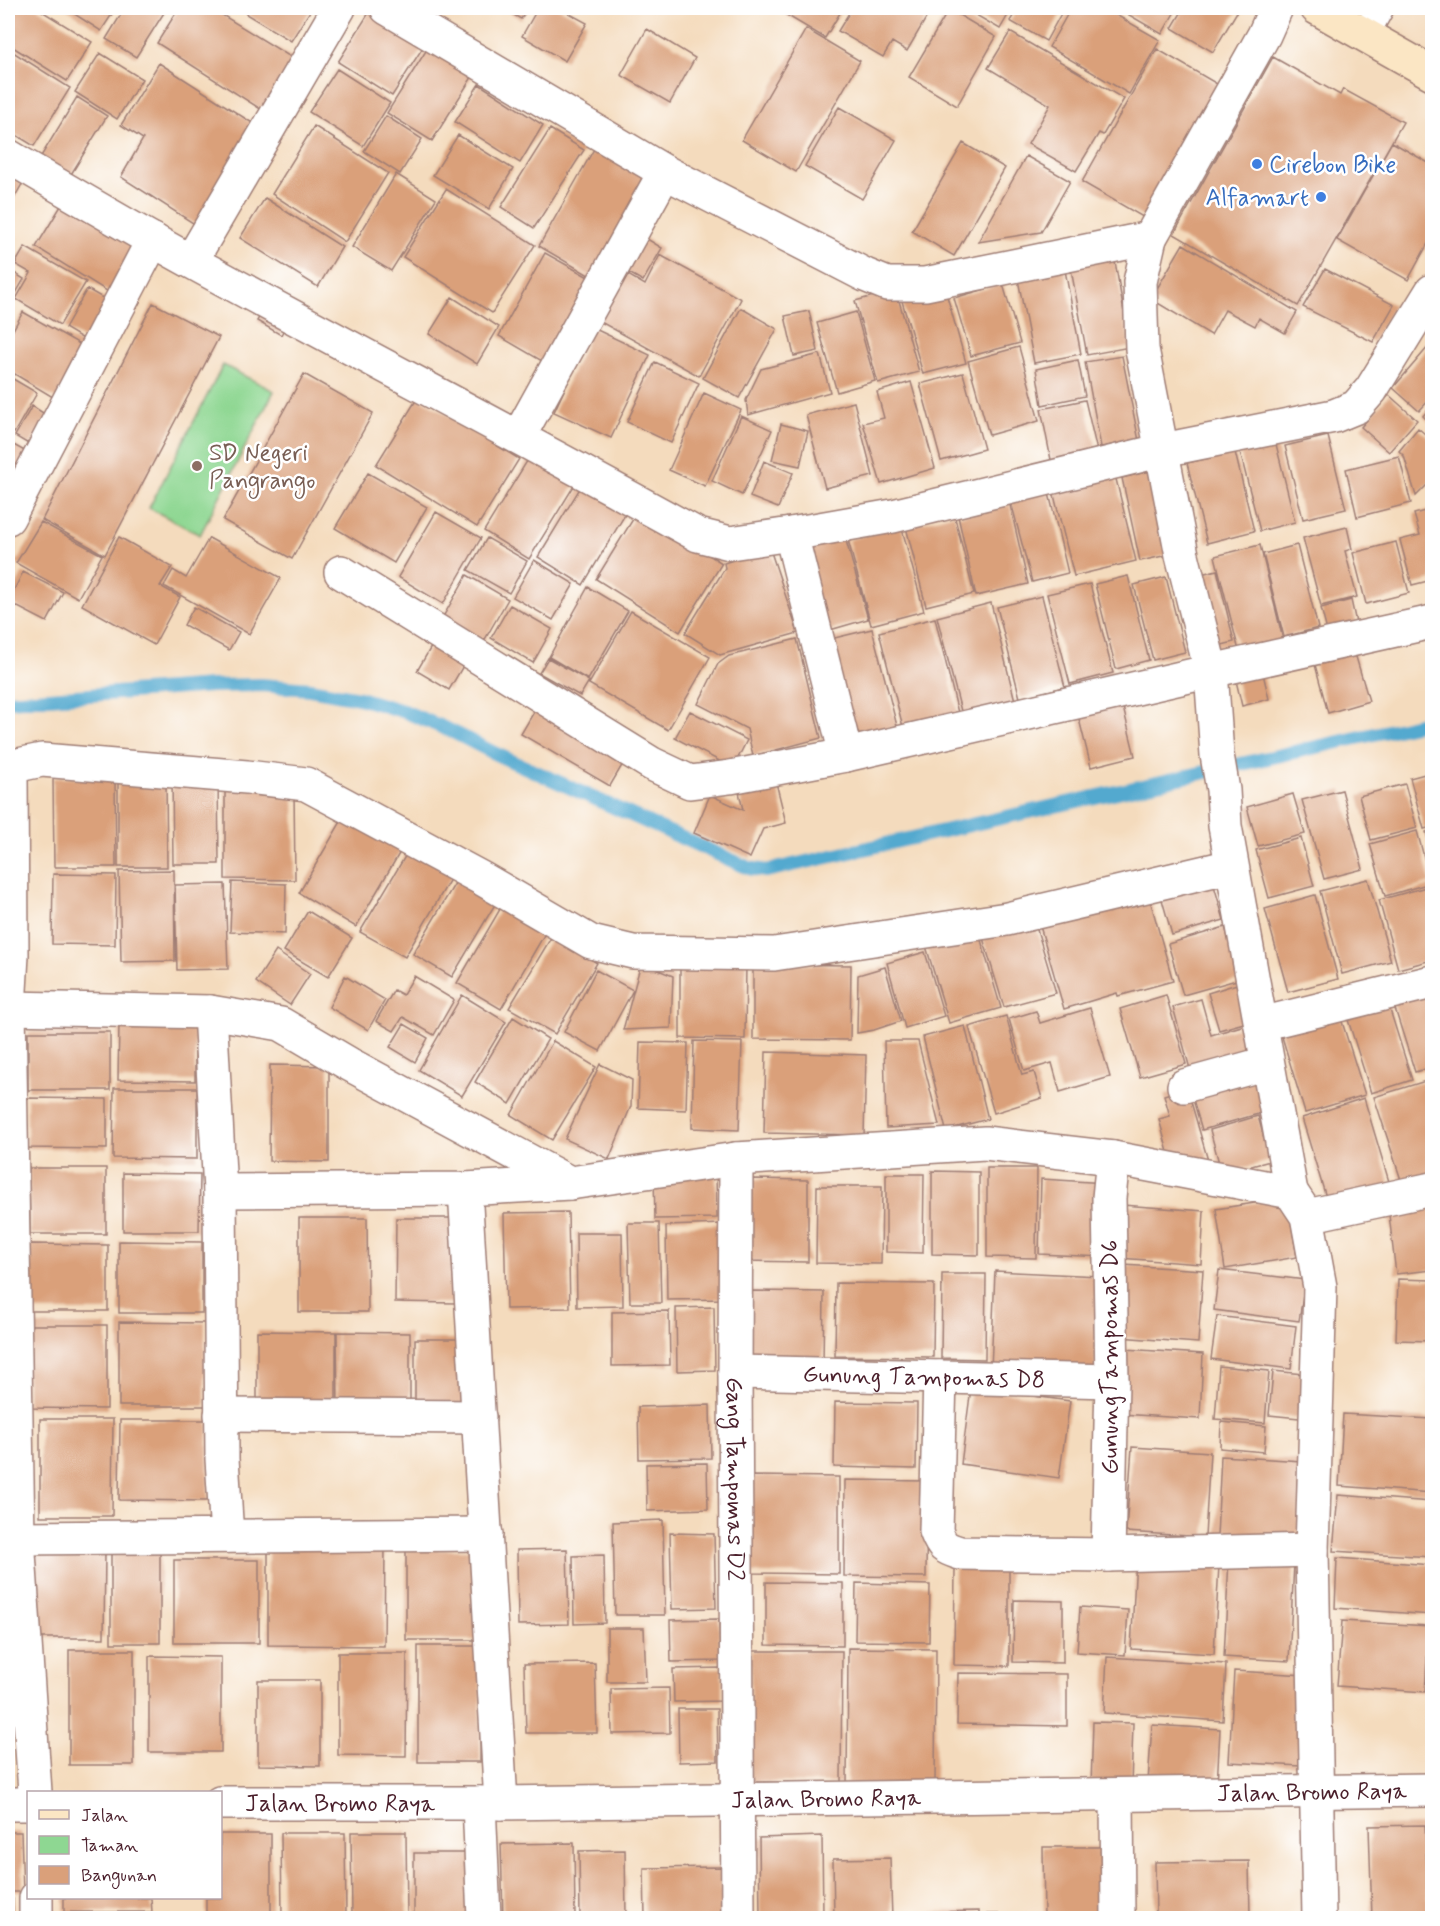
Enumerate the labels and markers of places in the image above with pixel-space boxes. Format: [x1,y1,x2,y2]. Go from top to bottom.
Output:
place label: Cirebon Bike [1269,150,1396,181]
marker: Cirebon Bike [1250,157,1264,171]
place label: Alfamart [1206,183,1309,214]
marker: Alfamart [1314,190,1328,204]
place label: SD Negeri Pangrango [209,438,316,499]
marker: SD Negeri Pangrango [190,459,204,473]

